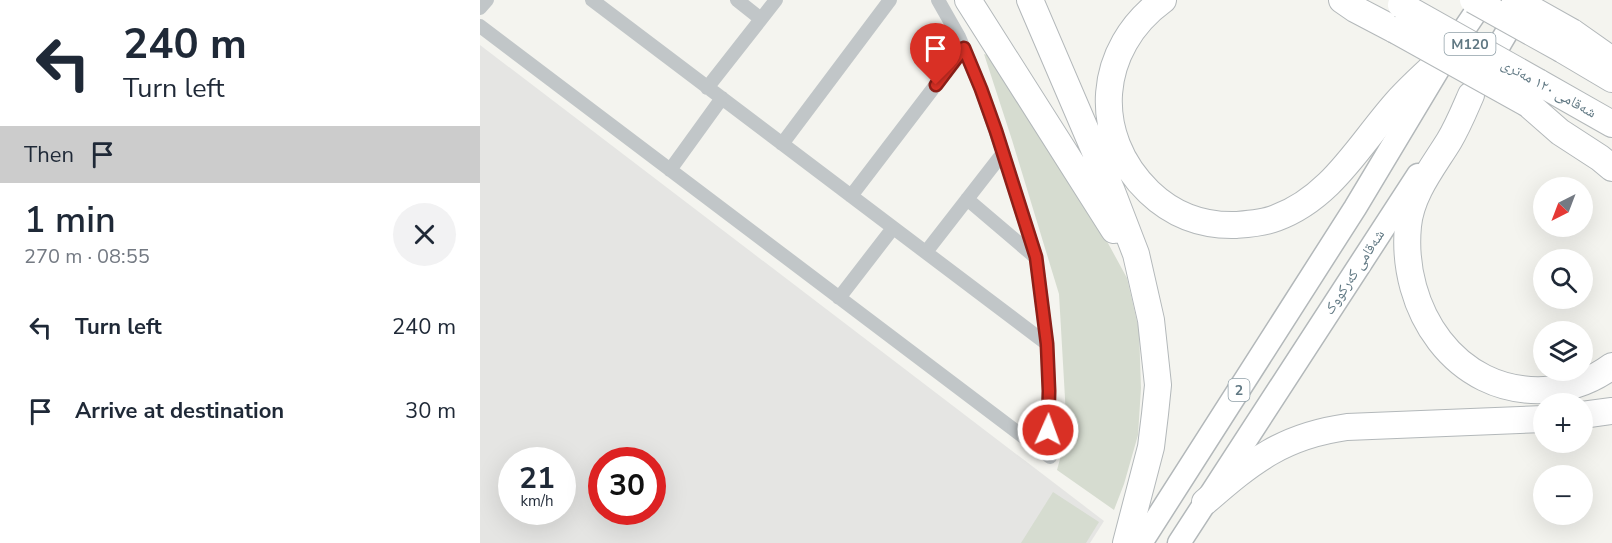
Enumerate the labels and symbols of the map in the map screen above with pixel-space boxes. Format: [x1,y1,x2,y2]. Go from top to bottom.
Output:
pin [910,23,961,85]
road number: M120 [1444,33,1496,55]
street label: شەقامی ١٢٠ مەتری [1498,54,1600,122]
north arrow [1533,177,1593,237]
street label: شەقامی کەرکووک [1319,226,1389,318]
road number: 2 [1228,379,1250,401]
position arrow [1016,398,1080,462]
speed limit sign: 30 [588,447,666,525]

